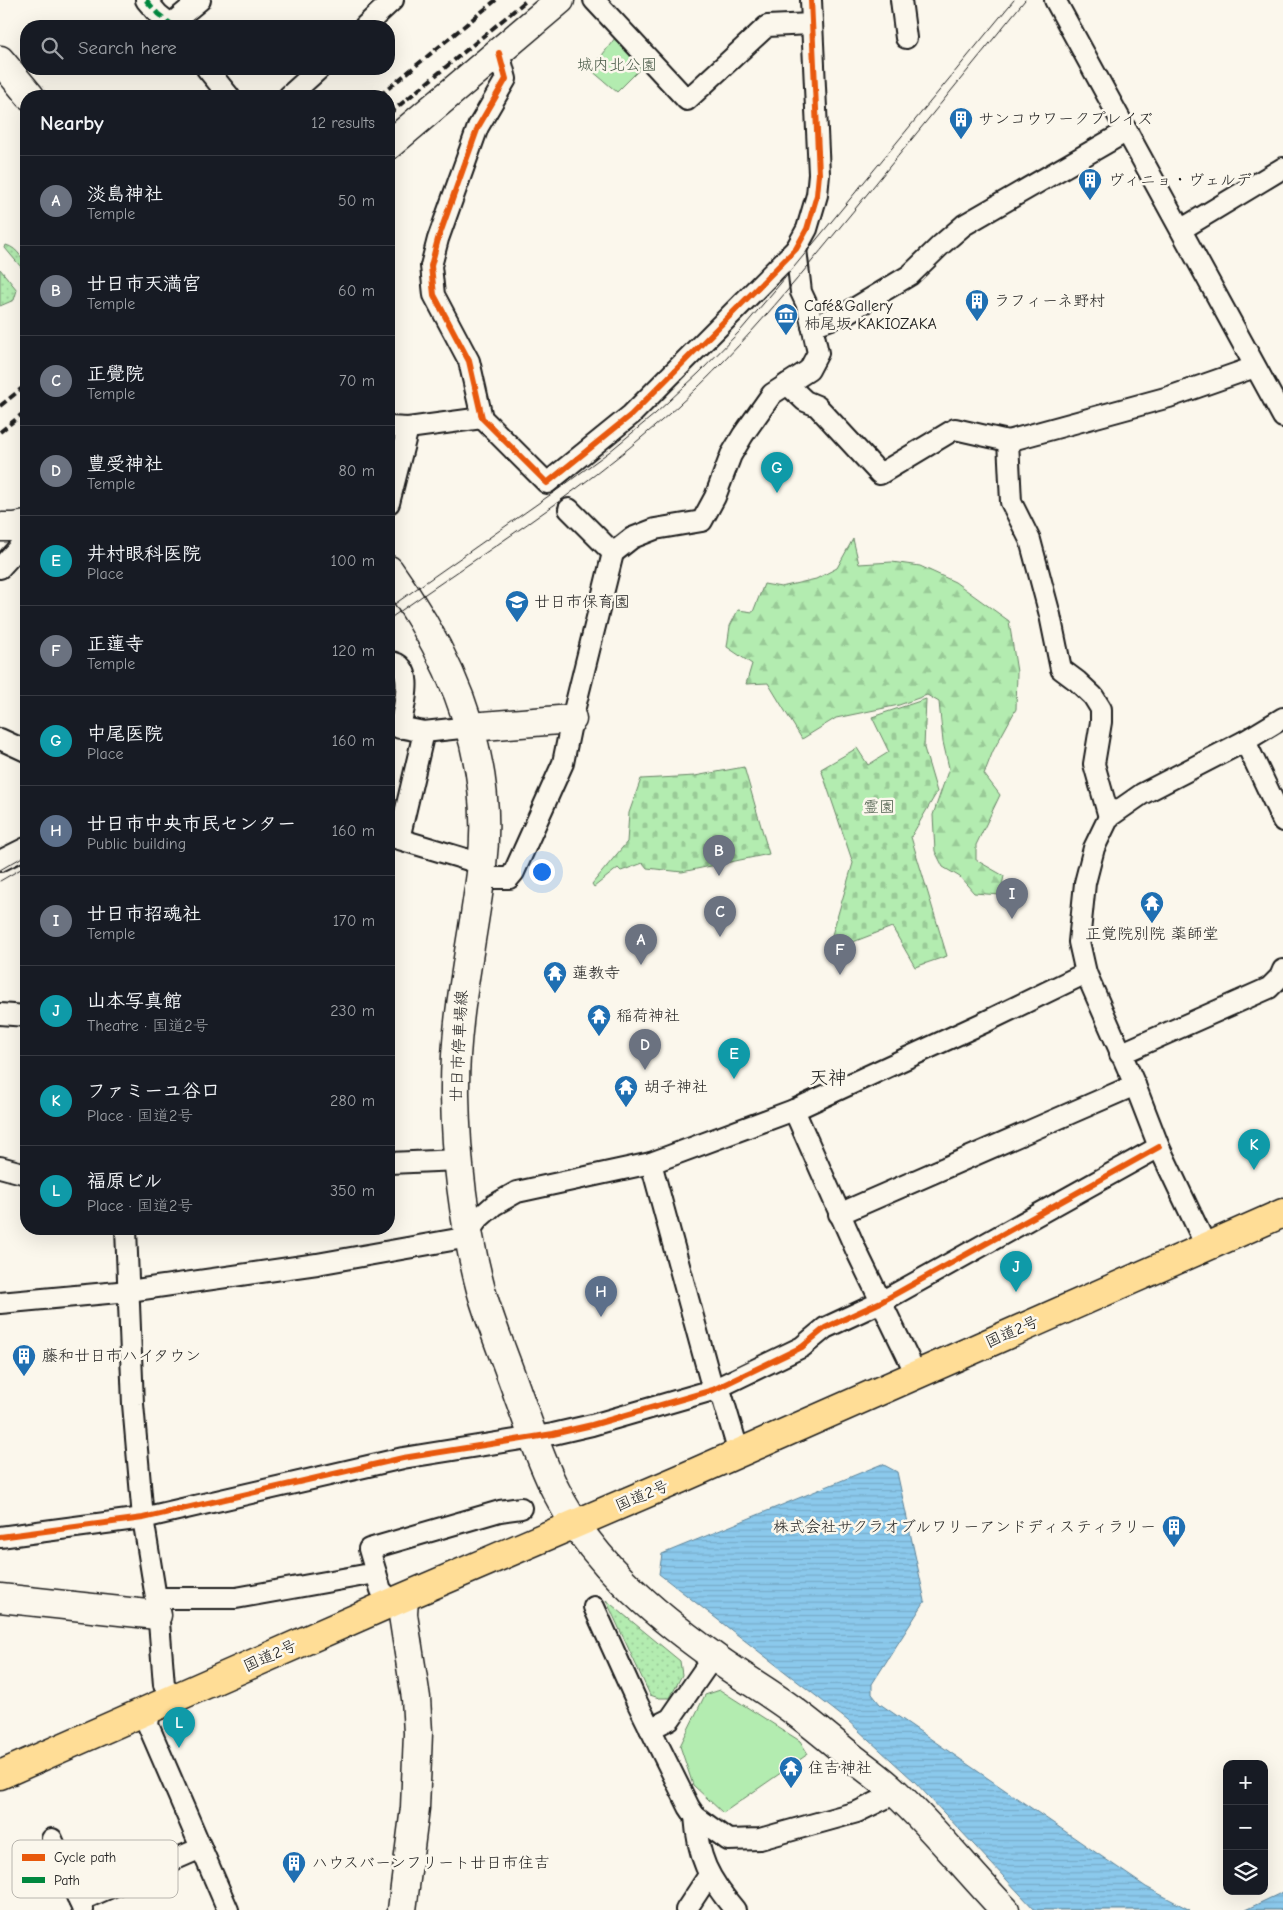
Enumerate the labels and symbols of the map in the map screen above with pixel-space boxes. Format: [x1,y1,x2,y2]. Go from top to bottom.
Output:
park label: 城内北公園 [577,56,657,74]
building icon: サンコウワークプレイズ [948,106,974,140]
place label: サンコウワークプレイズ [978,110,1153,128]
building icon: ヴィニョ・ヴェルデ [1077,167,1103,201]
place label: ヴィニョ・ヴェルデ [1108,171,1252,189]
building icon: ラフィーネ野村 [964,288,990,322]
place label: ラフィーネ野村 [994,292,1105,310]
place label: Café&Gallery 柿尾坂 KAKIOZAKA [804,297,937,333]
museum icon: Café&Gallery 柿尾坂 KAKIOZAKA [773,302,799,336]
pin: G [761,452,793,493]
school or university icon: 廿日市保育園 [504,589,530,623]
place label: 廿日市保育園 [534,593,630,611]
park label: 霊園 [863,798,895,816]
pin: B [703,835,735,876]
your location [529,859,555,885]
pin: I [996,878,1028,919]
temple icon: 正覚院別院 薬師堂 [1139,890,1165,924]
pin: C [704,896,736,937]
pin: A [625,924,657,965]
place label: 正覚院別院 薬師堂 [1085,925,1219,943]
pin: F [824,934,856,975]
temple icon: 蓮教寺 [542,960,568,994]
place label: 蓮教寺 [572,964,620,982]
street label: 廿日市停車場線 [447,990,471,1102]
temple icon: 稲荷神社 [586,1003,612,1037]
place label: 稲荷神社 [616,1007,680,1025]
pin: D [629,1029,661,1070]
pin: E [718,1038,750,1079]
district label: 天神 [809,1067,847,1089]
temple icon: 胡子神社 [613,1074,639,1108]
place label: 胡子神社 [644,1078,708,1096]
pin: K [1238,1129,1270,1170]
pin: J [1000,1251,1032,1292]
pin: H [585,1276,617,1317]
street label: 国道2号 [983,1312,1041,1352]
building icon: 藤和廿日市ハイタウン [11,1343,37,1377]
place label: 藤和廿日市ハイタウン [42,1347,201,1365]
street label: 国道2号 [613,1477,671,1515]
building icon: 株式会社サクラオブルワリーアンドディスティラリー [1161,1514,1187,1548]
place label: 株式会社サクラオブルワリーアンドディスティラリー [773,1518,1156,1536]
street label: 国道2号 [241,1636,299,1676]
pin: L [163,1707,195,1748]
temple icon: 住吉神社 [778,1755,804,1789]
place label: 住吉神社 [808,1759,872,1777]
legend [12,1840,178,1898]
text: Cycle path [54,1849,116,1866]
building icon: ハウスバーンフリート廿日市住吉 [281,1850,307,1884]
place label: ハウスバーンフリート廿日市住吉 [312,1854,550,1872]
text: Path [54,1872,80,1889]

